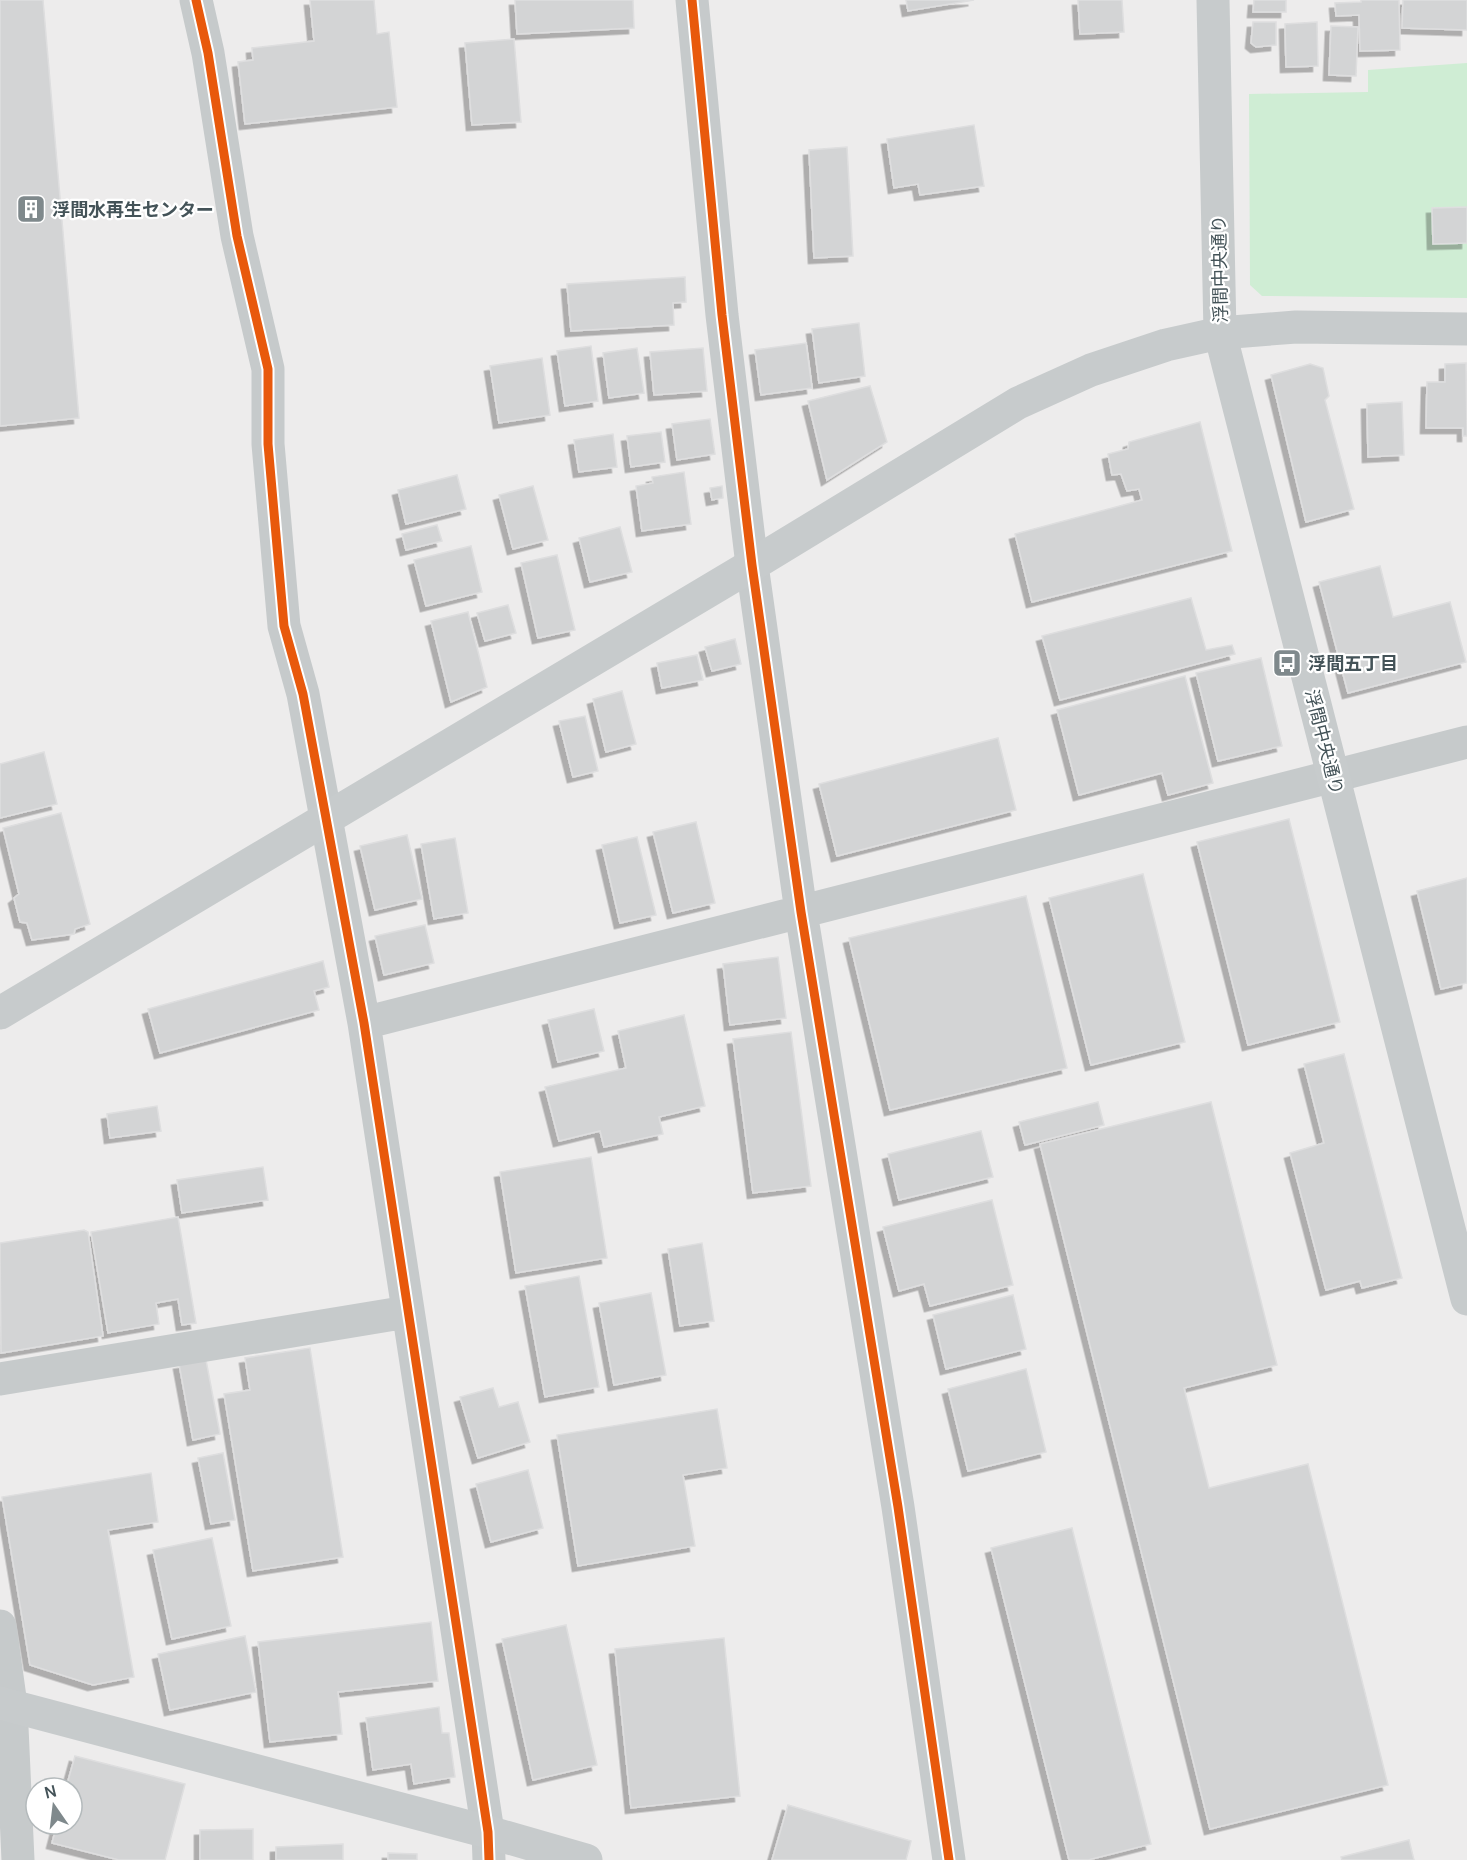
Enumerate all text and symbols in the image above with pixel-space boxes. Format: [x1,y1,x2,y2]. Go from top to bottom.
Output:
building icon: 浮間水再生センター [15,193,47,225]
place label: 浮間水再生センター [52,197,214,221]
street label: 浮間中央通り [1206,215,1232,323]
bus stop icon: 浮間五丁目 [1271,647,1303,679]
place label: 浮間五丁目 [1308,651,1398,675]
street label: 浮間中央通り [1300,687,1350,797]
north arrow [24,1776,84,1836]
text: N [42,1779,59,1804]

